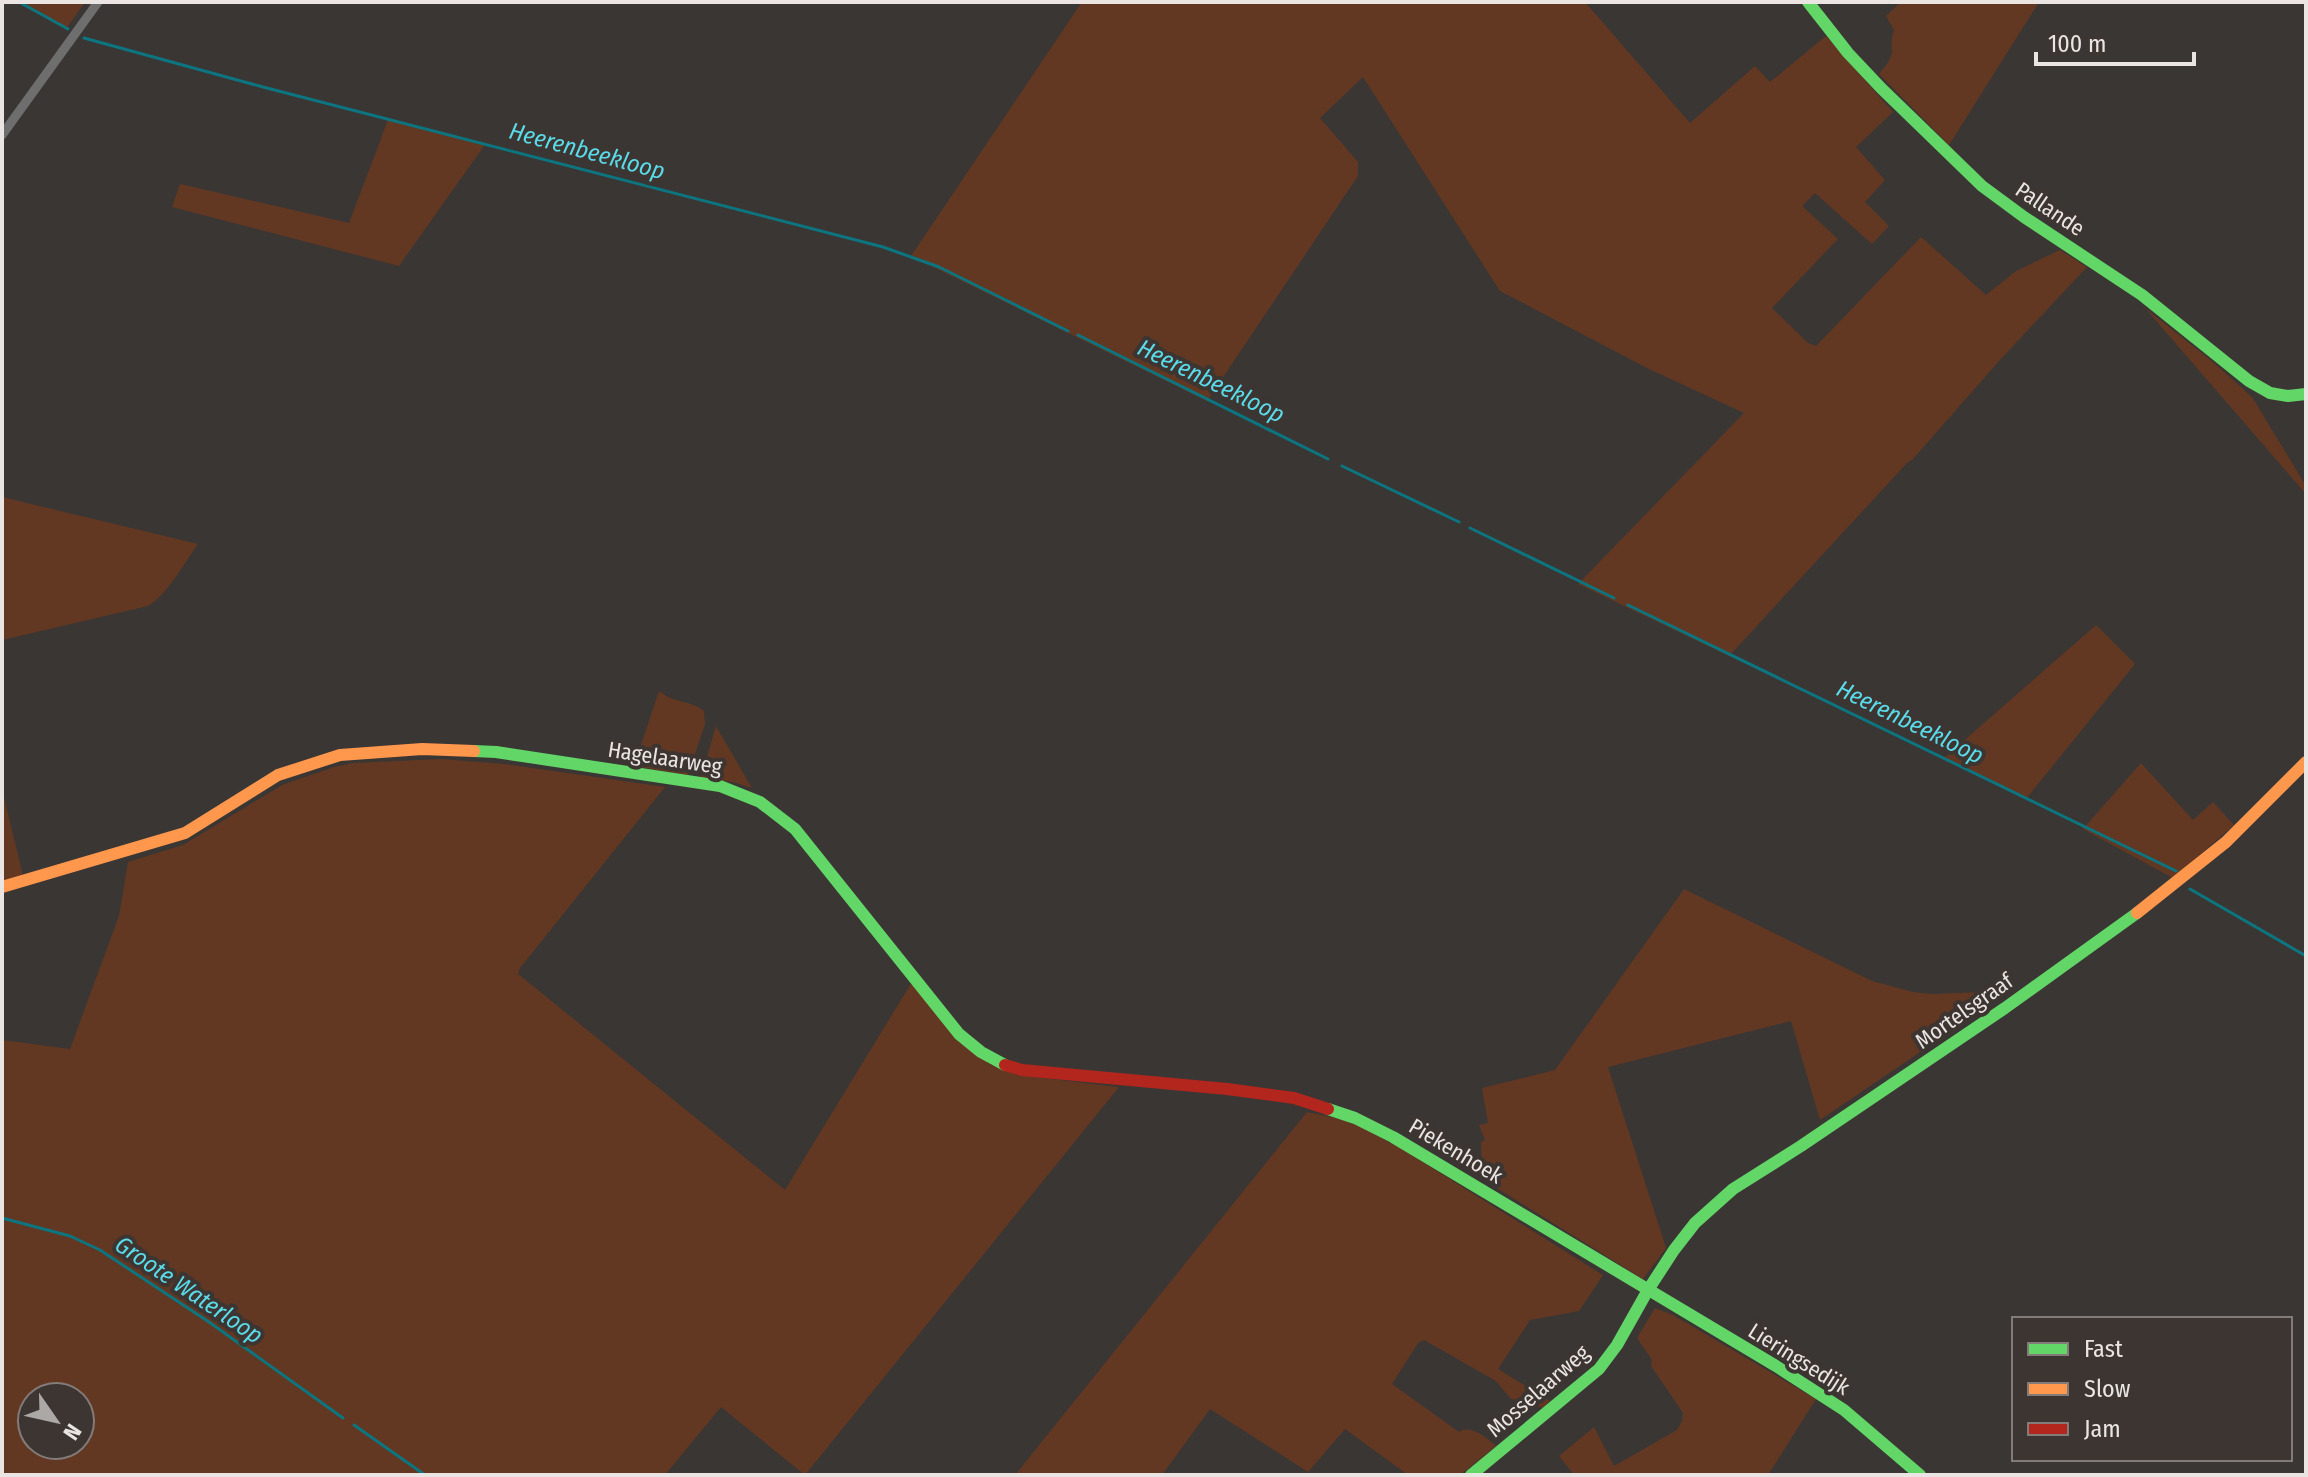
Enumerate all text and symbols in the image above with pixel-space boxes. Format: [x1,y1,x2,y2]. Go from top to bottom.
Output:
scale bar [2036,16,2194,66]
text: 100 m [2048,30,2106,58]
water label: Heerenbeekloop [506,117,668,185]
street label: Pallande [2010,176,2090,242]
water label: Heerenbeekloop [1133,333,1289,429]
water label: Heerenbeekloop [1832,674,1988,770]
street label: Hagelaarweg [606,736,725,780]
street label: Mortelsgraaf [1910,967,2019,1055]
street label: Piekenhoek [1404,1112,1508,1190]
water label: Groote Waterloop [110,1230,268,1350]
street label: Lieringsedijk [1743,1317,1855,1401]
legend [2012,1317,2292,1461]
text: Fast [2084,1335,2123,1363]
street label: Mosselaarweg [1481,1339,1595,1443]
text: Slow [2084,1375,2131,1403]
north arrow [16,1381,96,1461]
text: Jam [2084,1415,2121,1443]
text: N [57,1419,87,1445]

